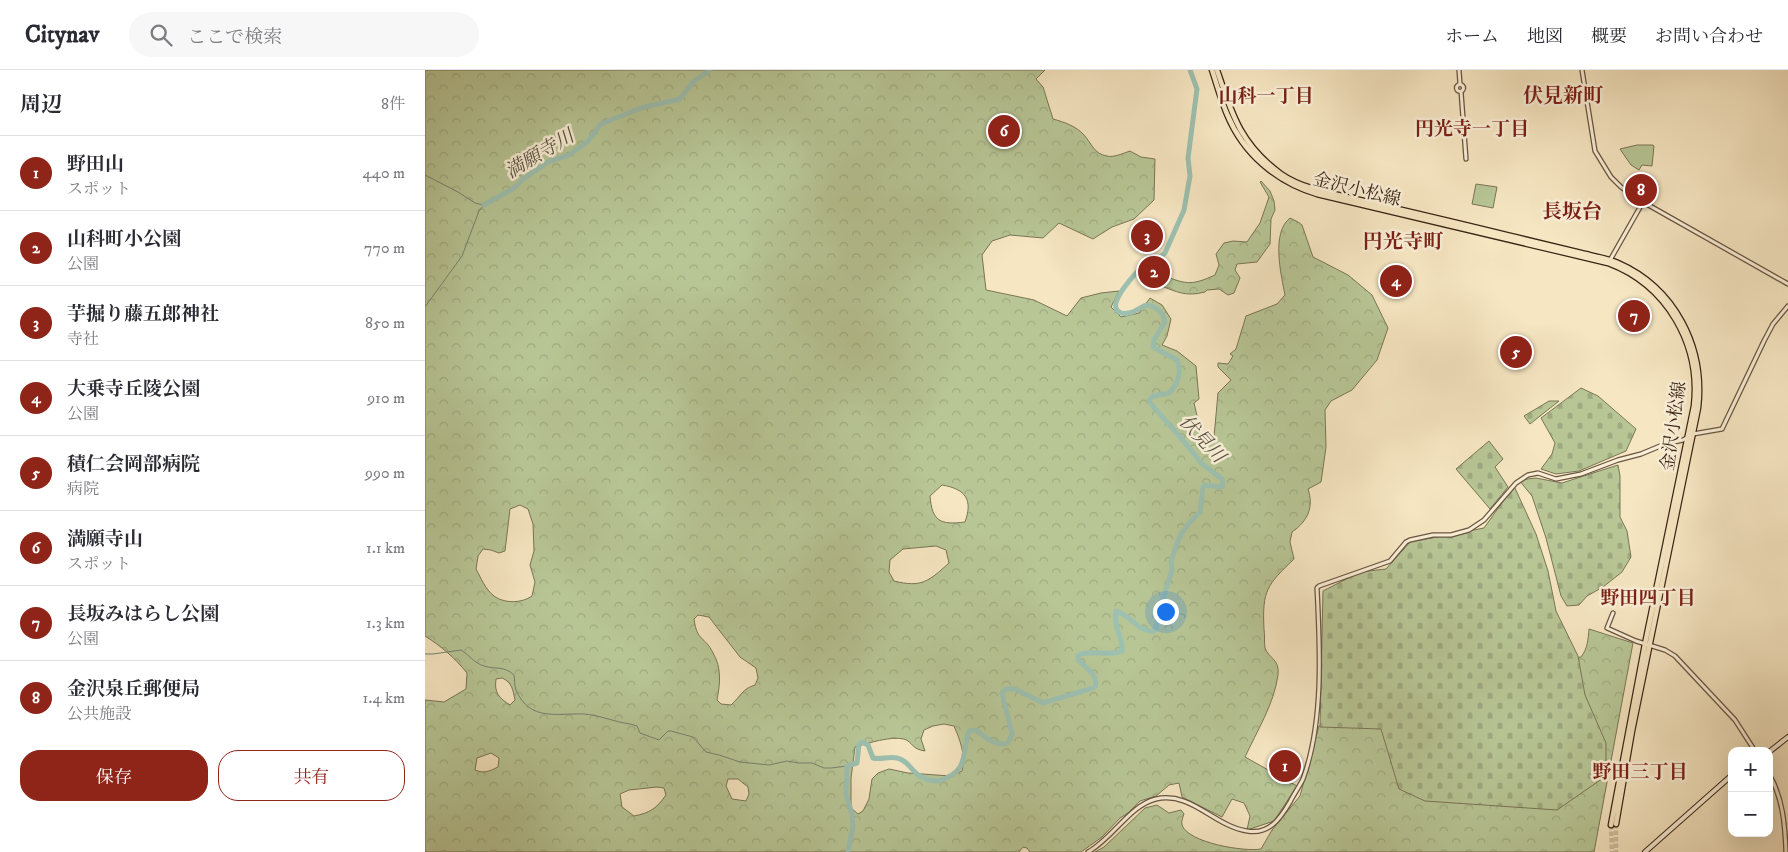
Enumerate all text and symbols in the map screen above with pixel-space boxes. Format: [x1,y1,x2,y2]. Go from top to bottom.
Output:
search box [129,12,479,57]
text: Citynav [25,20,99,50]
icon: search [147,21,175,49]
text: ここで検索 [187,26,282,49]
text: ホーム [1445,26,1499,48]
text: 地図 [1527,26,1563,48]
text: 概要 [1591,26,1627,48]
text: お問い合わせ [1655,26,1763,48]
district label: 伏見新町 [1523,84,1604,109]
district label: 山科一丁目 [1218,85,1314,108]
text: 周辺 [20,92,62,118]
text: 8件 [381,94,405,114]
pin: 6 [988,112,1020,150]
district label: 円光寺一丁目 [1415,118,1529,141]
water label: 満願寺川 [501,124,580,184]
text: 野田山 [67,153,124,176]
text: 1 [33,163,39,183]
text: 440 m [363,163,405,183]
street label: 金沢小松線 [1310,168,1403,212]
pin: 8 [1625,171,1657,209]
text: スポット [67,179,131,199]
district label: 長坂台 [1542,200,1602,225]
pin: 3 [1131,217,1163,255]
text: 山科町小公園 [67,228,181,251]
district label: 円光寺町 [1363,230,1444,255]
text: 2 [32,238,40,258]
text: 770 m [364,238,405,258]
pin: 2 [1138,253,1170,291]
text: 公園 [67,254,99,274]
pin: 4 [1380,262,1412,300]
pin: 7 [1618,297,1650,335]
text: 芋掘り藤五郎神社 [67,303,219,326]
text: 3 [33,313,39,333]
text: 850 m [365,313,405,333]
text: 寺社 [67,329,99,349]
pin: 5 [1500,333,1532,371]
text: 大乗寺丘陵公園 [67,378,200,401]
street label: 金沢小松線 [1657,380,1691,472]
text: 4 [31,388,41,408]
text: 910 m [367,388,405,408]
text: 公園 [67,404,99,424]
water label: 伏見川 [1174,410,1231,469]
text: 積仁会岡部病院 [67,453,200,476]
text: 5 [32,463,40,483]
text: 990 m [365,463,405,483]
text: 病院 [67,479,99,499]
text: 満願寺山 [67,528,143,551]
text: 6 [32,538,40,558]
text: 1.1 km [366,538,405,558]
text: スポット [67,554,131,574]
district label: 野田四丁目 [1600,587,1696,610]
your location [1153,599,1179,625]
text: 長坂みはらし公園 [67,603,219,626]
text: 7 [32,613,40,633]
text: 1.3 km [366,613,405,633]
text: 公園 [67,629,99,649]
text: 金沢泉丘郵便局 [67,678,200,701]
text: 8 [32,688,40,708]
text: 1.4 km [363,688,405,708]
text: 公共施設 [67,704,131,724]
pin: 1 [1269,747,1301,785]
map controls [1728,747,1773,837]
button: + [1728,747,1773,792]
button: 保存 [20,750,208,801]
button: 共有 [218,750,405,801]
district label: 野田三丁目 [1592,761,1688,784]
button: − [1728,792,1773,837]

